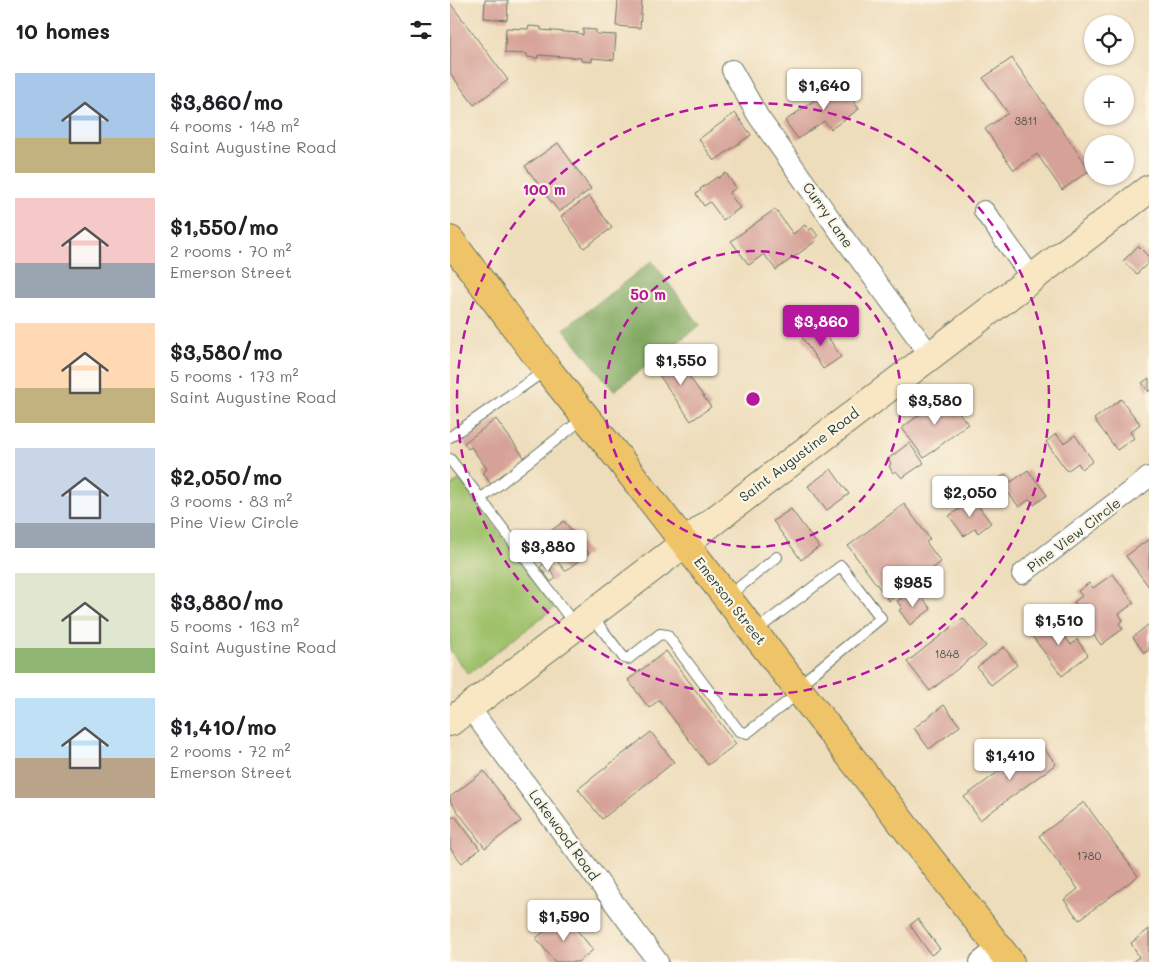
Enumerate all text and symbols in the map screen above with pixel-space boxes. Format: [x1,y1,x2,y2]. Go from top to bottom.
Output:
map controls [1084,15,1134,185]
button: locate [1084,15,1134,65]
icon: filters [407,16,435,44]
text: 10 homes [15,17,110,44]
pin: $1,640 [783,68,865,111]
text: $1,640 [798,74,850,95]
button: + [1084,75,1134,125]
text: $3,860/mo [170,88,283,115]
icon: home [55,93,115,153]
house number: 3811 [1015,113,1037,128]
text: 4 rooms · 148 m² [170,115,299,136]
button: − [1084,135,1134,185]
text: Saint Augustine Road [170,136,336,157]
street label: Curry Lane [799,178,858,251]
text: 100 m [522,179,566,199]
text: $1,550/mo [170,213,278,240]
icon: home [55,218,115,278]
text: 2 rooms · 70 m² [170,240,291,261]
text: Emerson Street [170,261,292,282]
text: 50 m [630,284,666,304]
pin: $3,860 [780,304,862,347]
text: $3,860 [794,310,848,331]
text: $3,580/mo [170,338,283,365]
icon: home [55,343,115,403]
pin: $1,550 [640,344,722,386]
text: $1,550 [656,349,706,370]
text: 5 rooms · 173 m² [170,365,299,386]
pin: $3,580 [894,384,976,426]
text: Saint Augustine Road [170,386,336,407]
text: $3,580 [908,389,962,410]
centre of rings [744,390,762,408]
street label: Saint Augustine Road [735,403,863,506]
text: $2,050/mo [170,463,282,490]
icon: home [55,468,115,528]
pin: $2,050 [929,476,1011,518]
text: $2,050 [943,481,997,502]
text: 3 rooms · 83 m² [170,490,292,511]
street label: Pine View Circle [1023,493,1124,576]
text: Pine View Circle [170,511,299,532]
pin: $3,880 [507,530,589,572]
text: $3,880 [521,535,575,556]
street label: Emerson Street [690,553,771,649]
pin: $985 [883,566,943,608]
text: $985 [894,571,932,592]
text: $3,880/mo [170,588,283,615]
icon: home [55,593,115,653]
pin: $1,510 [1018,604,1100,646]
text: $1,510 [1035,609,1083,630]
text: 5 rooms · 163 m² [170,615,299,636]
text: Saint Augustine Road [170,636,336,657]
house number: 1848 [935,646,960,661]
text: $1,410/mo [170,713,277,740]
icon: home [55,718,115,778]
pin: $1,410 [969,738,1051,781]
text: 2 rooms · 72 m² [170,740,291,761]
text: $1,410 [985,744,1035,765]
text: Emerson Street [170,761,292,782]
street label: Lakewood Road [525,785,604,884]
house number: 1780 [1077,848,1101,863]
pin: $1,590 [523,900,605,942]
text: $1,590 [538,905,590,926]

